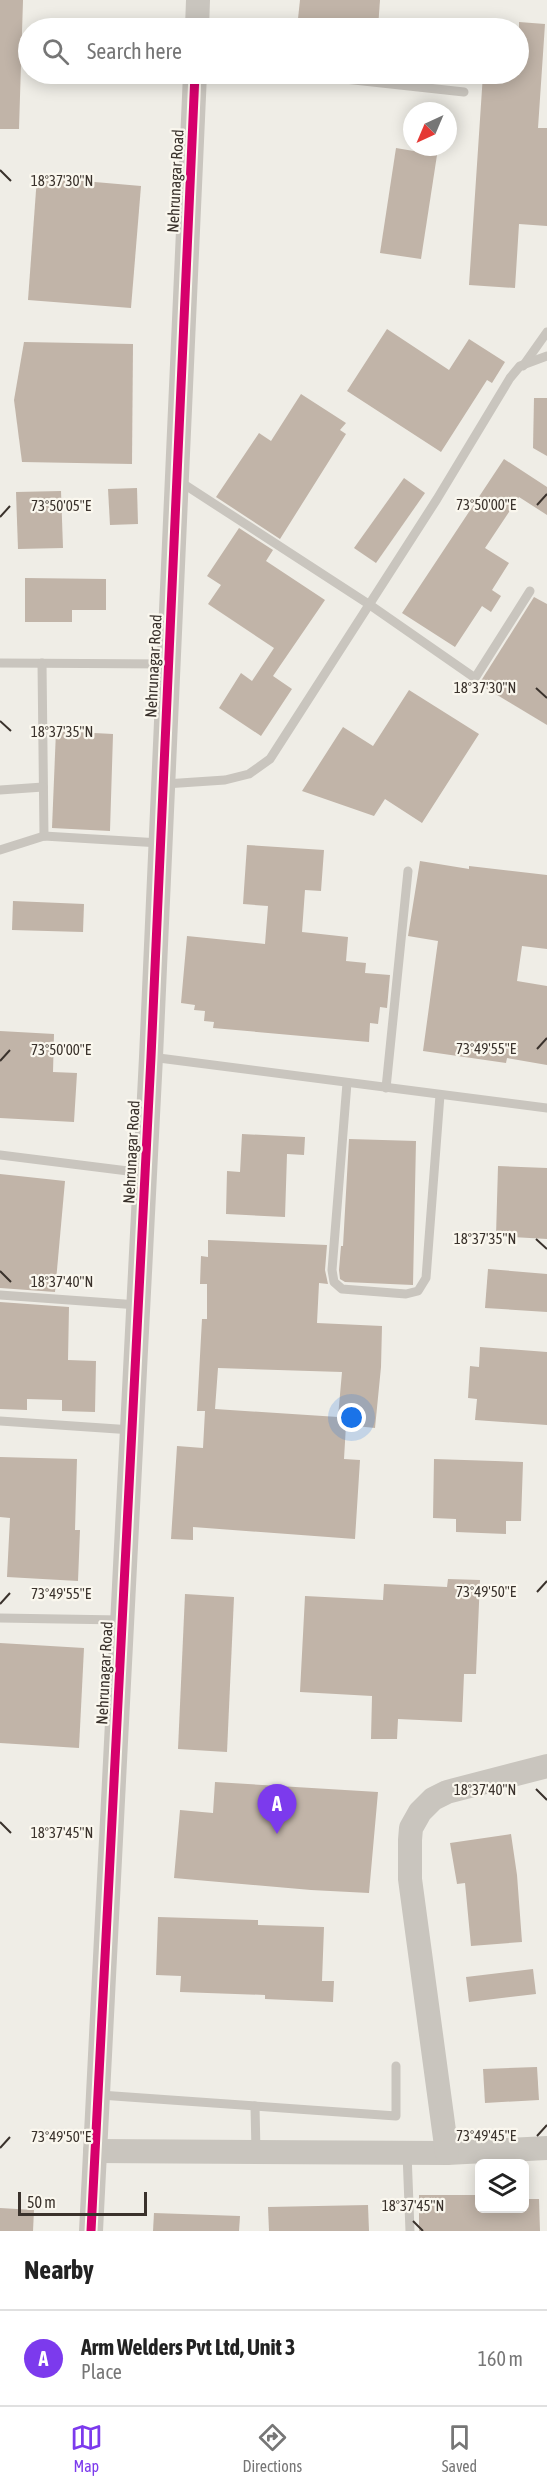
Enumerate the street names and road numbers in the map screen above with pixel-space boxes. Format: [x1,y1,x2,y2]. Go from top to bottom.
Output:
street label: Nehrunagar Road [163,129,188,233]
street label: Nehrunagar Road [141,614,166,718]
street label: Nehrunagar Road [119,1100,144,1204]
street label: Nehrunagar Road [92,1621,117,1725]

